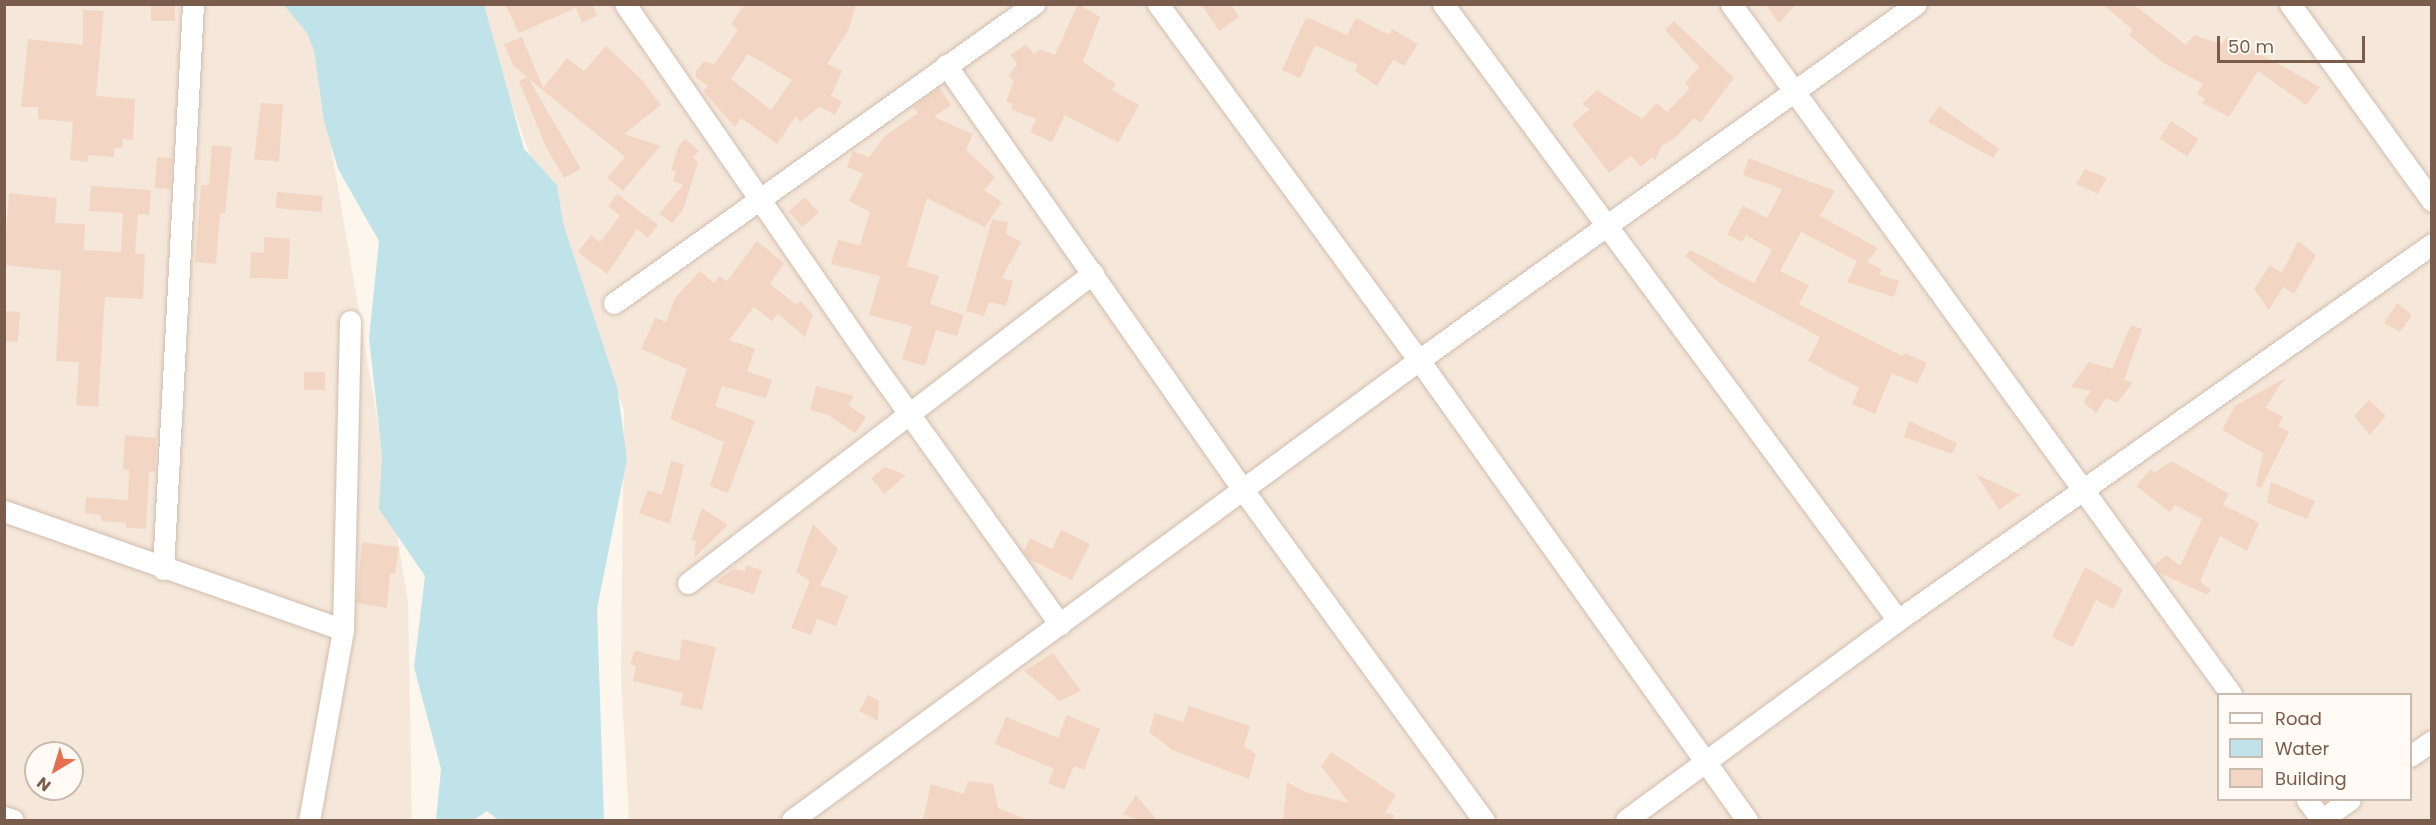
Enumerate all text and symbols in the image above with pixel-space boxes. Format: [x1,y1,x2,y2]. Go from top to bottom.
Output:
scale bar [2220,24,2368,62]
text: 50 m [2228,34,2274,59]
legend [2217,693,2412,801]
text: Road [2275,706,2322,731]
text: Water [2275,736,2329,761]
north arrow [24,741,84,801]
text: Building [2275,766,2347,791]
text: N [32,771,56,797]

